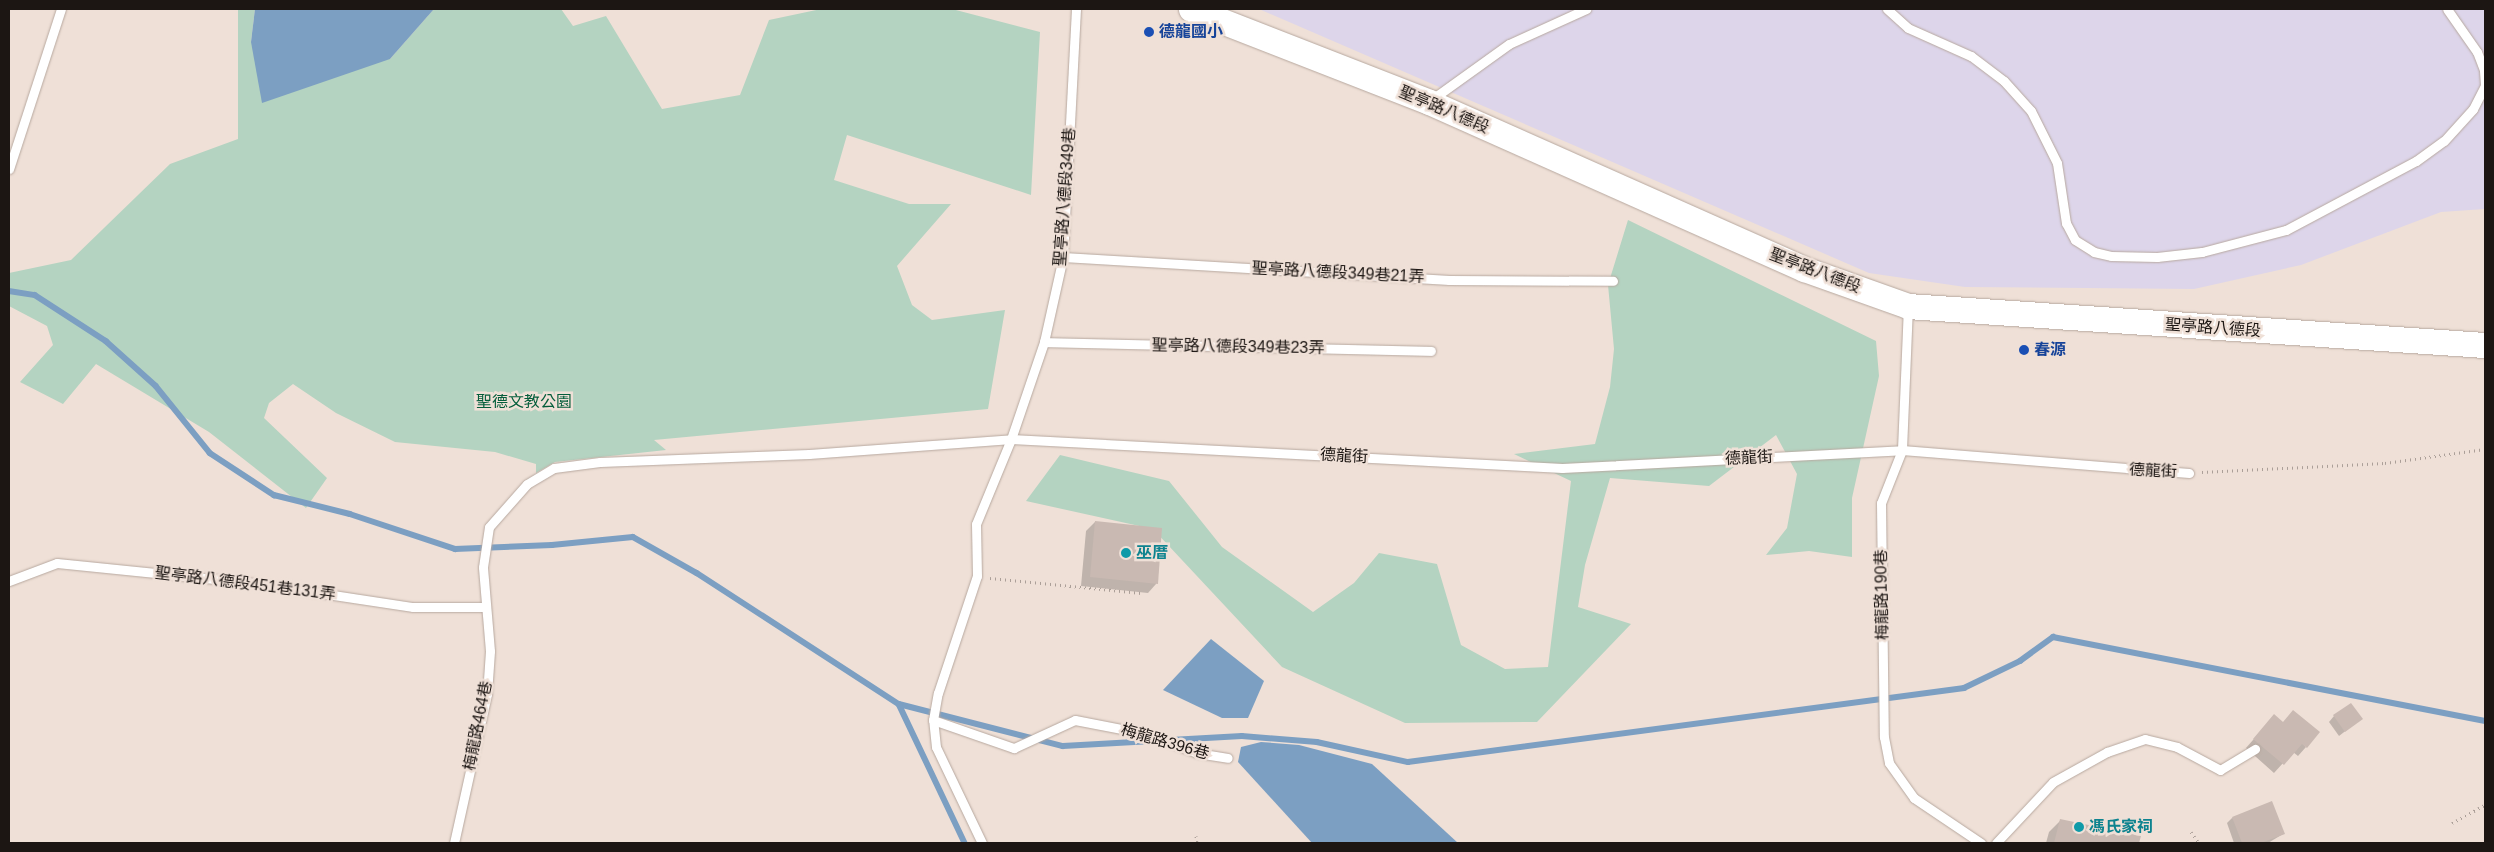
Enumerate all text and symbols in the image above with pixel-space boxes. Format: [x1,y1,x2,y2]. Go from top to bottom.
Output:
place label: 德龍國小 [1159,22,1223,42]
marker: 德龍國小 [1143,26,1155,38]
street label: 聖亭路八德段 [1396,82,1492,138]
street label: 聖亭路八德段349巷 [1051,127,1079,267]
street label: 聖亭路八德段 [1767,245,1863,297]
street label: 聖亭路八德段349巷21弄 [1251,259,1425,287]
street label: 聖亭路八德段 [2164,315,2262,341]
street label: 聖亭路八德段349巷23弄 [1152,336,1324,358]
place label: 春源 [2034,340,2066,360]
marker: 春源 [2018,344,2030,356]
park label: 聖德文教公園 [476,392,572,412]
street label: 德龍街 [1320,445,1368,467]
street label: 德龍街 [1725,447,1773,469]
street label: 德龍街 [2129,460,2177,482]
place label: 巫厝 [1136,543,1168,563]
marker: 巫厝 [1120,547,1132,559]
street label: 梅龍路190巷 [1872,549,1892,641]
street label: 聖亭路八德段451巷131弄 [154,563,336,605]
street label: 梅龍路464巷 [460,680,496,772]
street label: 梅龍路396巷 [1119,720,1211,764]
place label: 馮氏家祠 [2089,817,2153,837]
marker: 馮氏家祠 [2073,821,2085,833]

